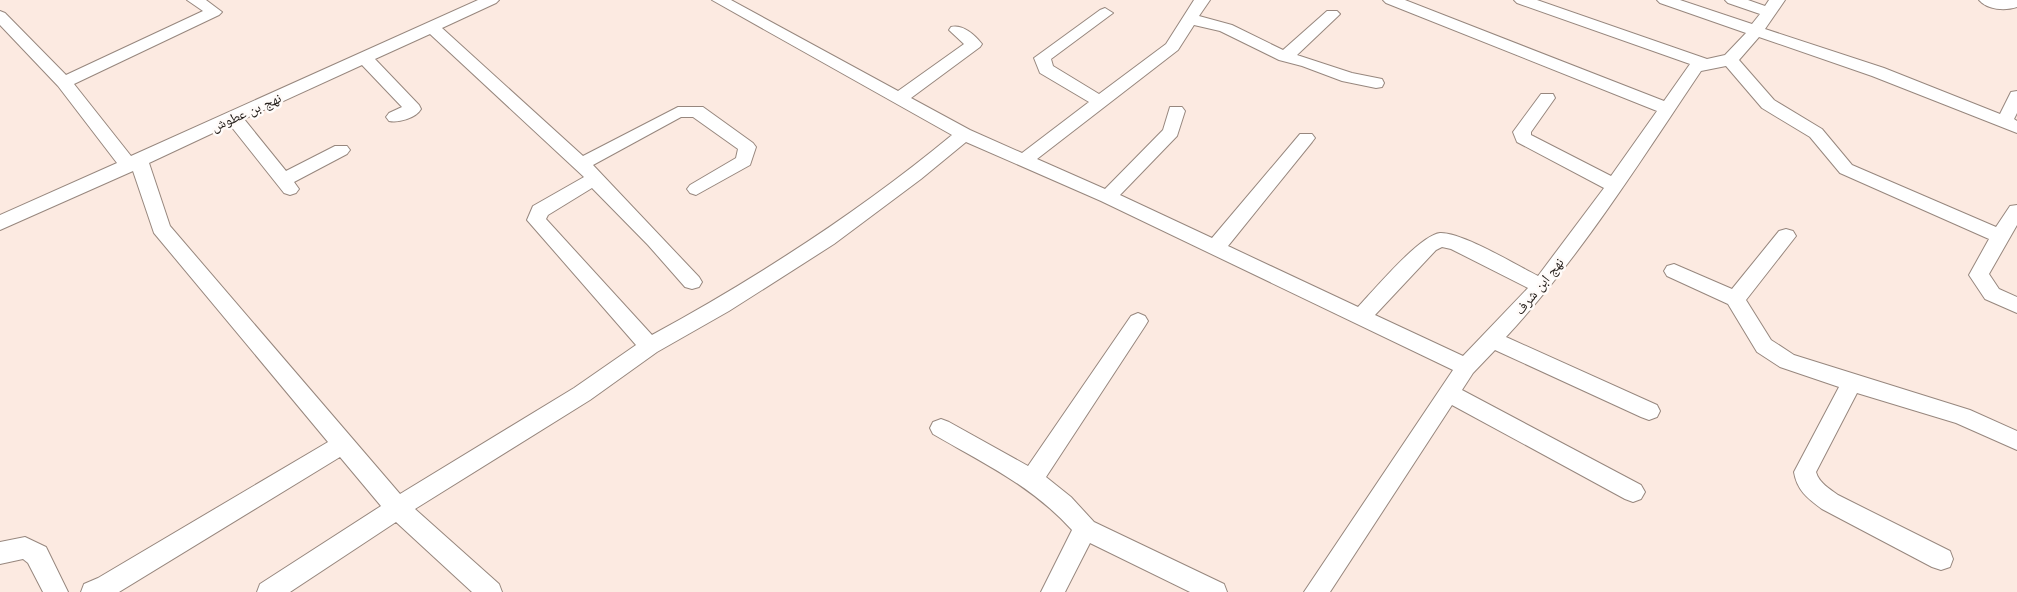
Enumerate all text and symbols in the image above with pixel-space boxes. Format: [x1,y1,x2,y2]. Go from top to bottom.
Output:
street label: نهج بن عطوش [208,88,285,136]
street label: نهج ابن شرف [1510,254,1568,319]

